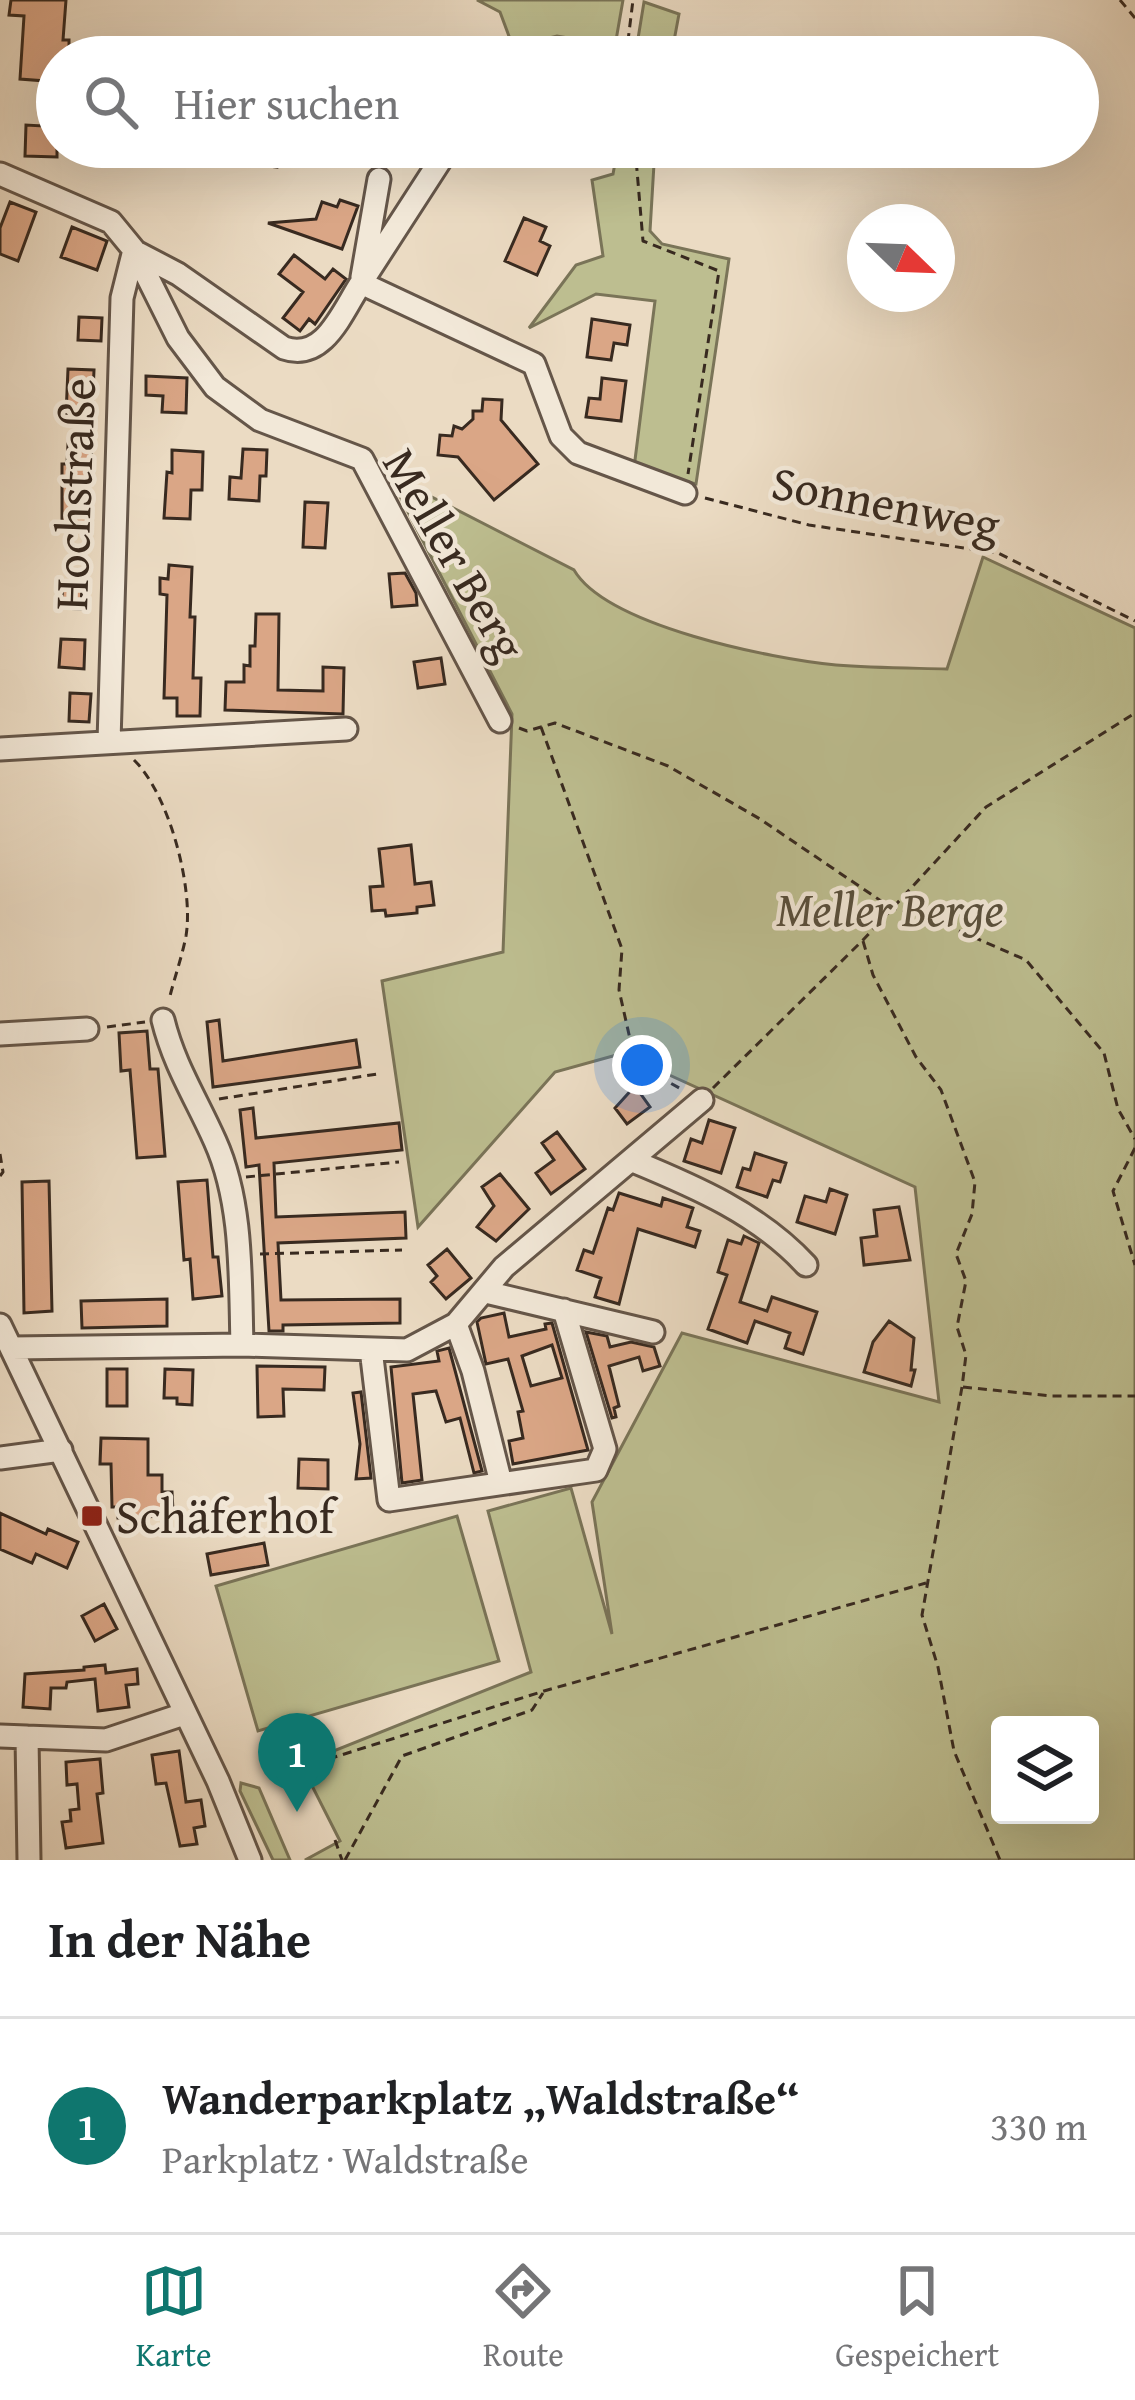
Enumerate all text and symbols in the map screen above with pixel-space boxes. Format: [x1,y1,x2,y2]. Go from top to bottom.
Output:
search box [36,36,1099,168]
icon: search [78,69,144,135]
text: Hier suchen [174,70,399,135]
north arrow [847,204,955,312]
street label: Hochstraße [34,377,113,611]
street label: Meller Berg [366,434,545,673]
street label: Sonnenweg [766,446,1006,559]
park label: Meller Berge [776,873,1004,944]
your location [612,1035,672,1095]
place label: Schäferhof [116,1480,339,1551]
marker: Schäferhof [79,1503,105,1529]
pin: 1 [258,1713,336,1812]
map controls [991,1716,1099,1824]
button: layers [991,1716,1099,1824]
text: In der Nähe [48,1901,311,1976]
text: Wanderparkplatz „Waldstraße“ [162,2065,799,2130]
text: 1 [77,2097,97,2154]
text: 330 m [990,2097,1087,2154]
text: Parkplatz · Waldstraße [162,2130,529,2187]
tab: Karte [136,2258,212,2378]
tab: Route [483,2258,564,2378]
tab: Gespeichert [835,2258,999,2378]

